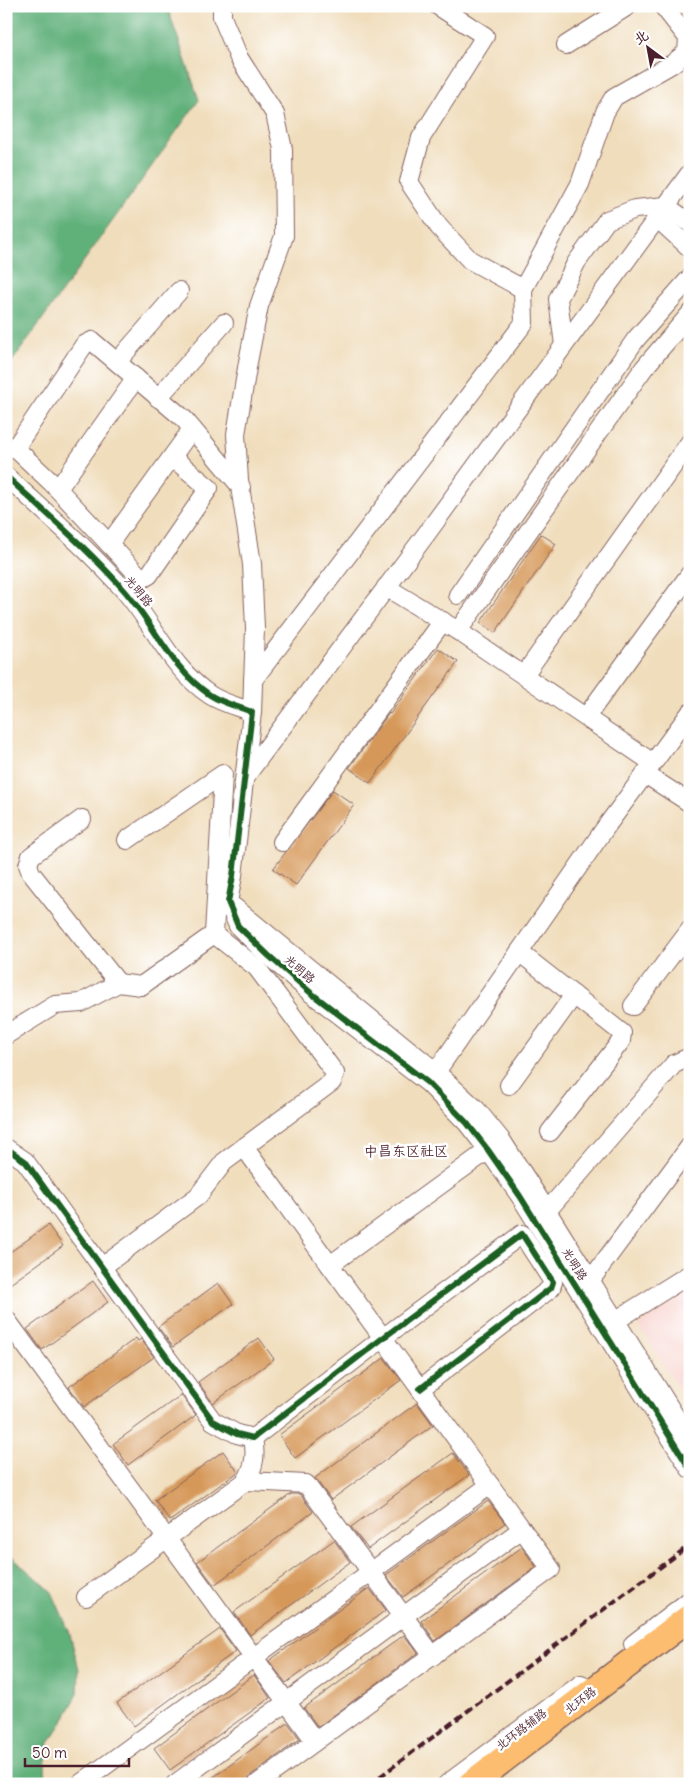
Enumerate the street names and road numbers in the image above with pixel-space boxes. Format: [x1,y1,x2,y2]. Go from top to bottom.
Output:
street label: 光明路 [122,572,156,610]
street label: 光明路 [281,952,319,986]
street label: 光明路 [559,1245,591,1283]
street label: 北环路 [561,1683,599,1717]
street label: 北环路辅路 [493,1705,549,1753]

